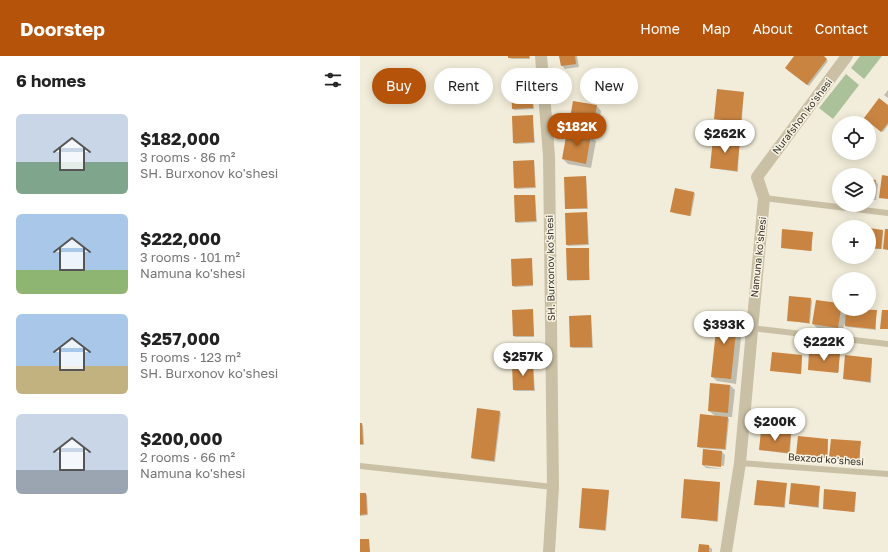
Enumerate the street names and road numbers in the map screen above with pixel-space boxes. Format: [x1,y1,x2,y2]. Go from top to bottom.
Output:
street label: Nurafshon ko'shesi [770,76,834,156]
street label: SH. Burxonov ko'shesi [543,215,557,321]
street label: Namuna ko'shesi [748,216,768,298]
street label: Bexzod ko'shesi [788,450,864,468]

